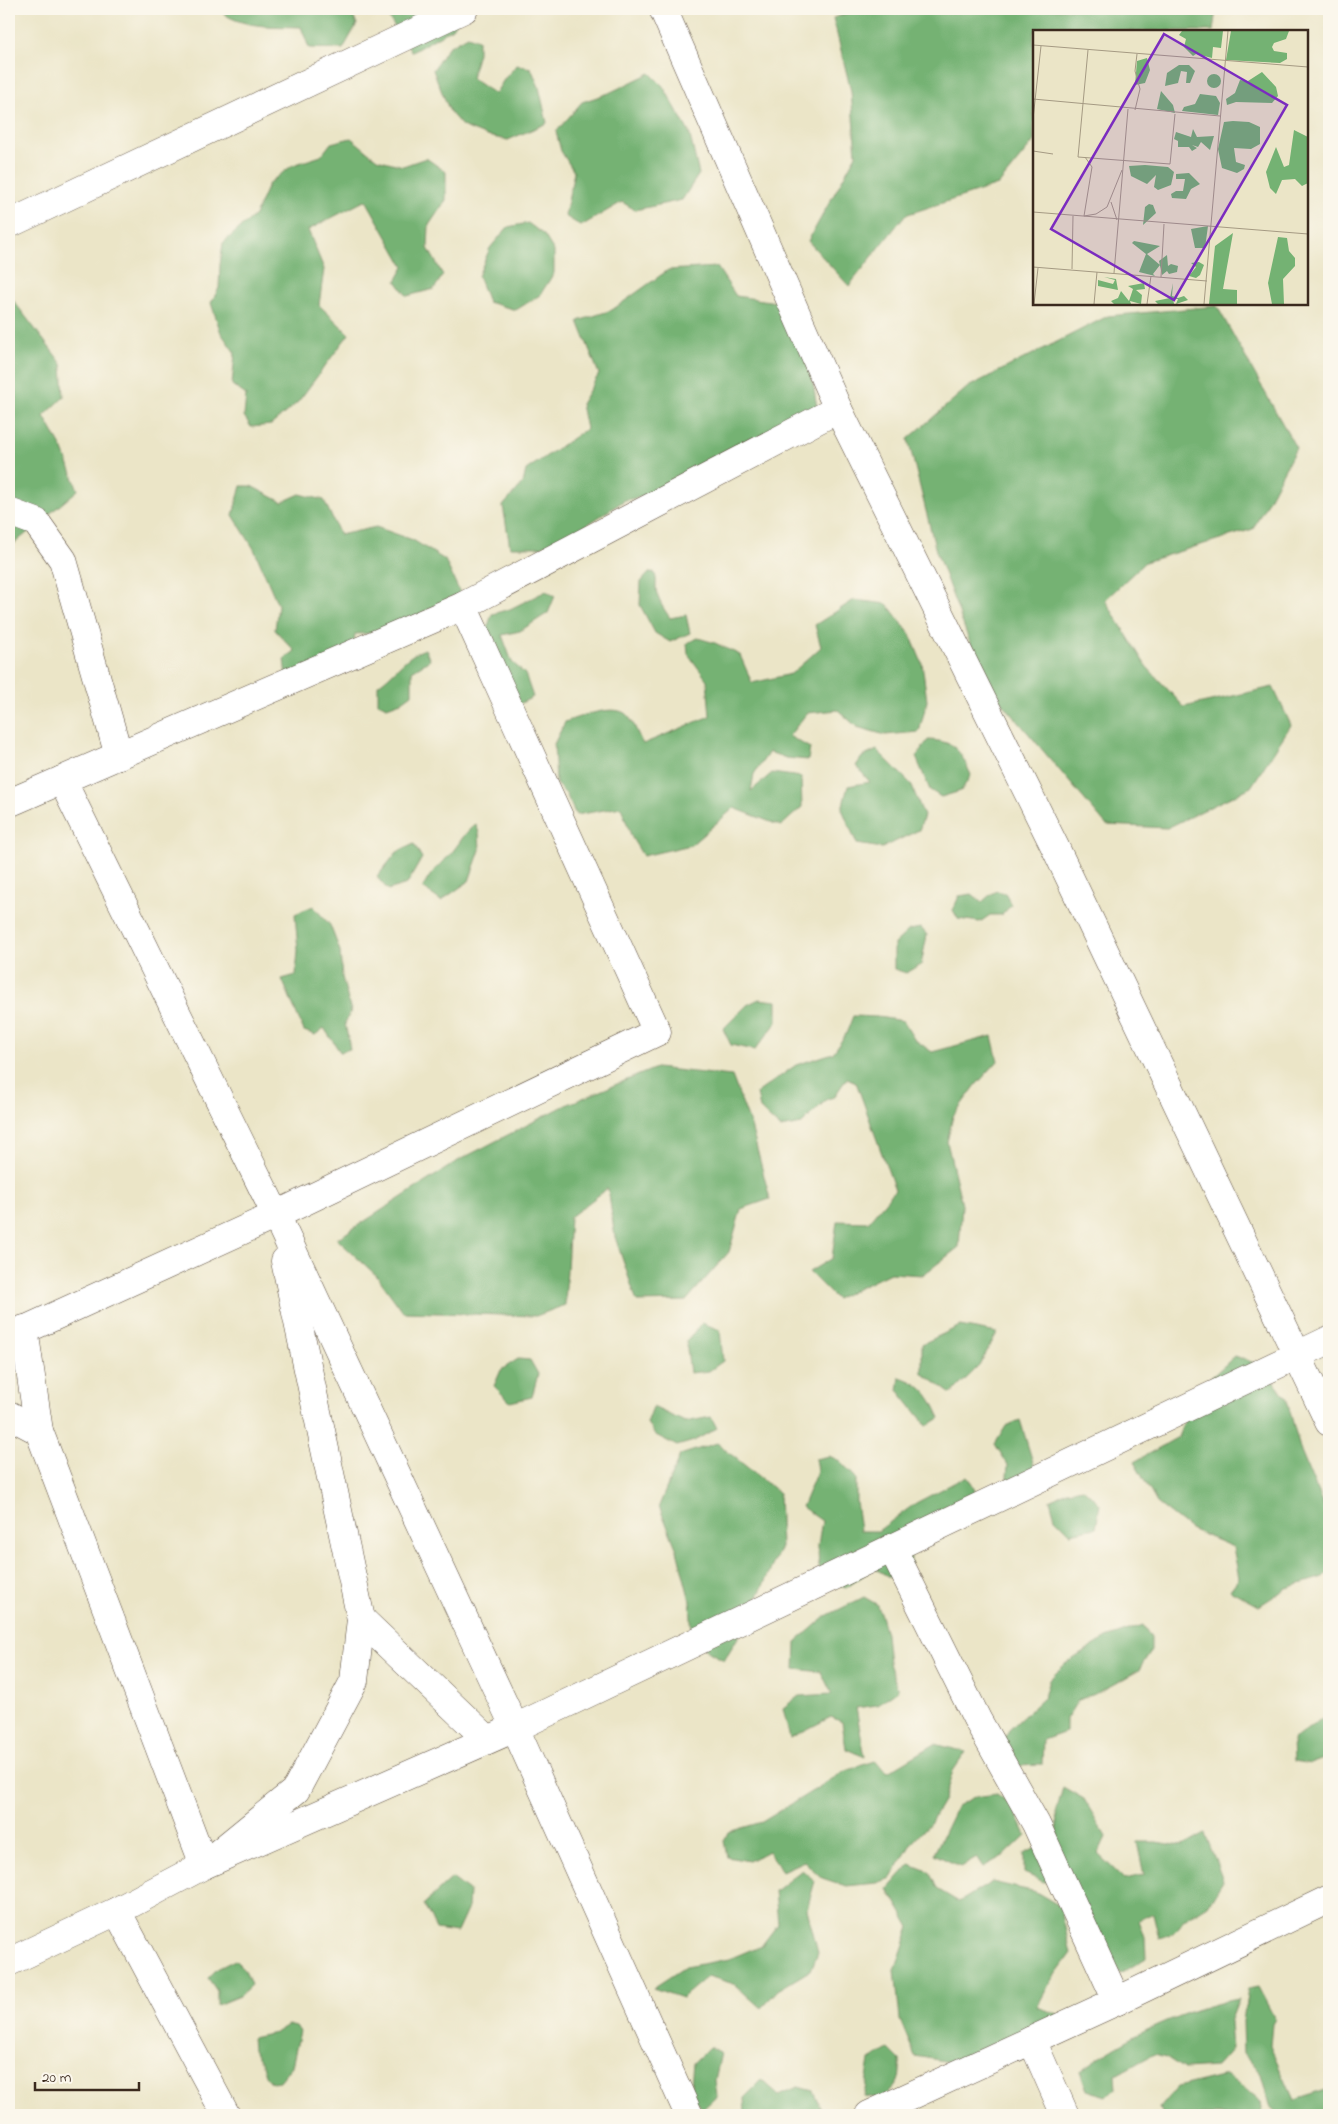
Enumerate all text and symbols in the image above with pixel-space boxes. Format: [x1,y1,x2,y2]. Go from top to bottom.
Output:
inset map [1033,30,1308,305]
scale bar [35,2059,139,2091]
text: 20 m [42,2067,72,2089]

